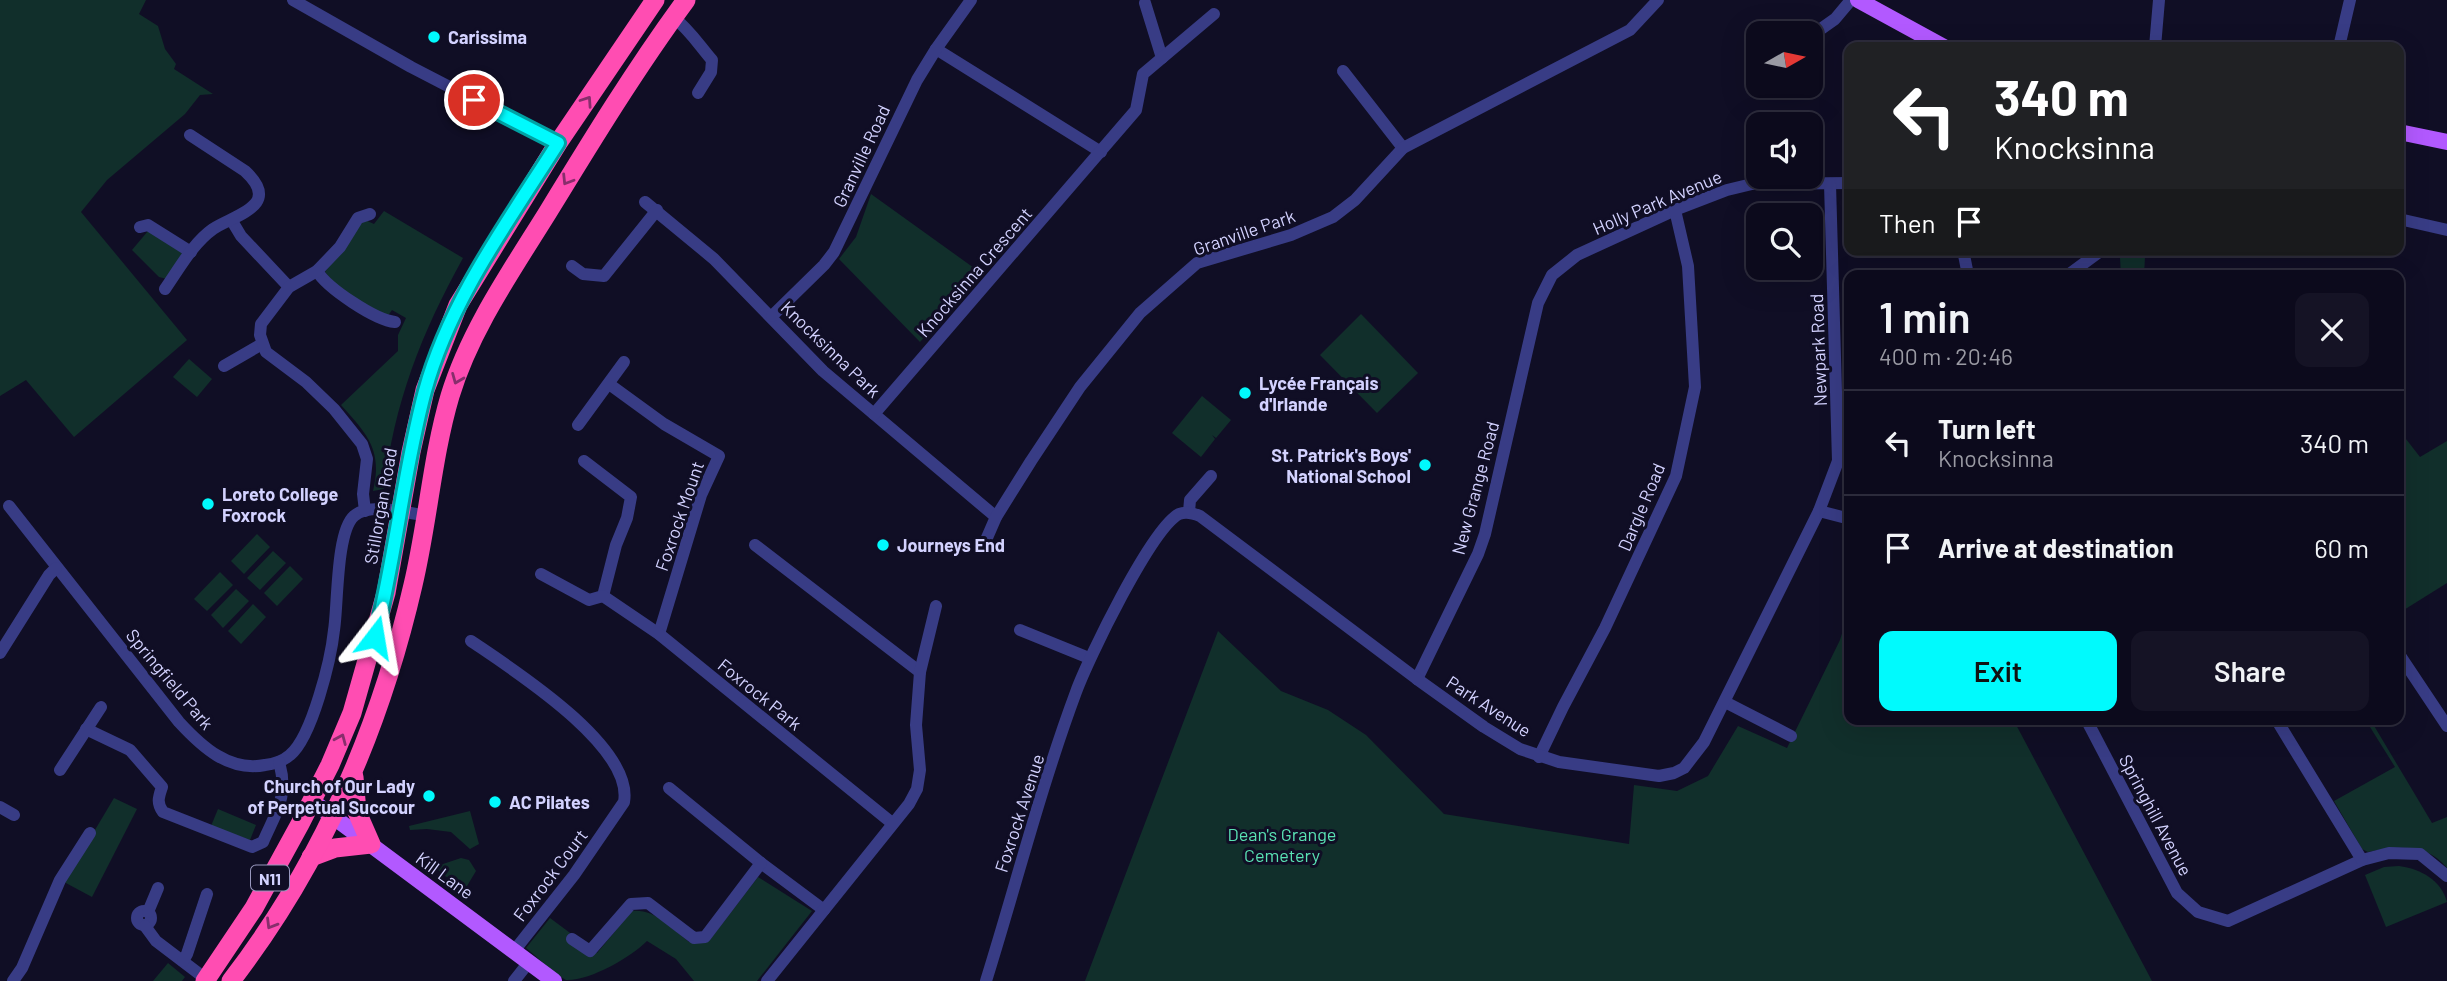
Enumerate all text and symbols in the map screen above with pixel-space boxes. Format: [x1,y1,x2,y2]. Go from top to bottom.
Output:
north arrow [1746,21,1824,98]
map controls [1746,21,1823,280]
place label: Carissima [448,26,527,48]
marker: Carissima [426,29,442,45]
text: 340 m [1994,67,2129,126]
pin [444,70,504,130]
icon: left [1879,70,1970,161]
icon: arrive [455,81,493,119]
one-way arrow [579,95,592,108]
street label: Granville Road [828,101,894,211]
button: sound [1746,112,1823,189]
text: Knocksinna [1994,127,2155,165]
street label: Holly Park Avenue [1589,165,1725,239]
one-way arrow [563,172,576,185]
street label: Knocksinna Crescent [912,203,1036,341]
button: search [1746,203,1823,280]
icon: arrive [1950,203,1988,241]
street label: Granville Park [1190,204,1298,260]
text: Then [1879,207,1936,238]
text: 1 min [1879,291,1971,341]
street label: Newpark Road [1805,293,1831,407]
button: close [2295,293,2369,367]
street label: Knocksinna Park [777,296,885,402]
text: 400 m · 20:46 [1879,342,2013,370]
one-way arrow [452,372,466,384]
place label: Lycée Français d'Irlande [1259,372,1378,415]
marker: Lycée Français d'Irlande [1237,385,1253,401]
text: Turn left [1938,413,2036,444]
street label: New Grange Road [1447,419,1503,557]
icon: left [1879,424,1917,462]
text: 340 m [2300,427,2369,458]
place label: St. Patrick's Boys' National School [1271,444,1411,487]
text: Knocksinna [1938,444,2054,472]
street label: Stillorgan Road [359,446,401,566]
marker: St. Patrick's Boys' National School [1417,457,1433,473]
street label: Foxrock Mount [650,458,708,574]
street label: Dargle Road [1613,460,1669,554]
place label: Loreto College Foxrock [222,483,339,526]
marker: Loreto College Foxrock [200,496,216,512]
icon: arrive [1879,529,1917,567]
text: Arrive at destination [1938,532,2174,563]
text: 60 m [2314,532,2369,563]
place label: Journeys End [897,534,1005,556]
marker: Journeys End [875,537,891,553]
position arrow [338,600,412,674]
street label: Springfield Park [122,624,218,734]
button: Exit [1879,631,2117,711]
button: Share [2131,631,2369,711]
street label: Foxrock Park [714,654,806,734]
street label: Park Avenue [1443,671,1535,741]
one-way arrow [333,734,347,747]
street label: Foxrock Avenue [990,751,1048,875]
street label: Springhill Avenue [2115,751,2197,879]
place label: Church of Our Lady of Perpetual Succour [247,775,415,818]
marker: Church of Our Lady of Perpetual Succour [421,788,437,804]
place label: AC Pilates [509,791,590,813]
marker: AC Pilates [487,794,503,810]
park label: Dean's Grange Cemetery [1228,823,1336,866]
street label: Foxrock Court [508,825,592,925]
street label: Kill Lane [412,847,478,903]
road number: N11 [251,866,289,890]
one-way arrow [266,916,279,929]

